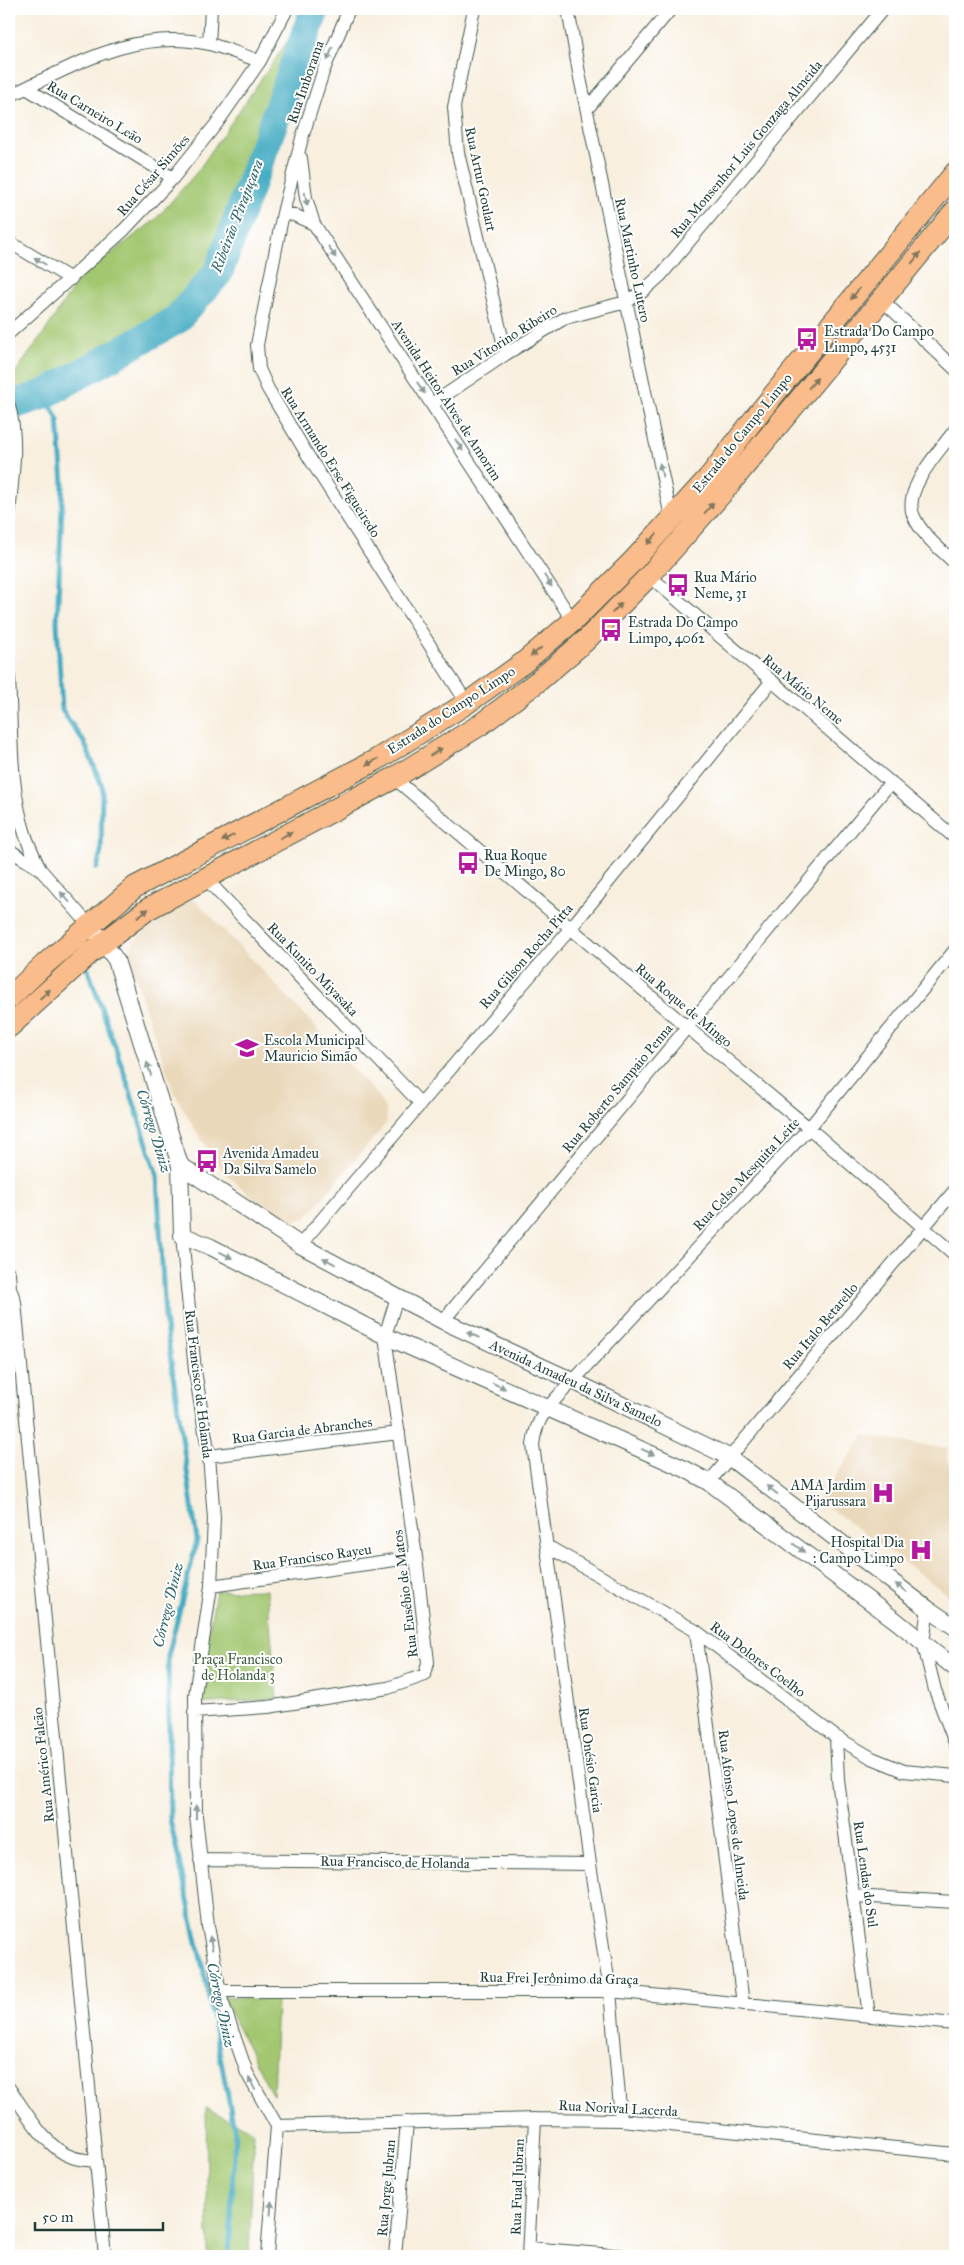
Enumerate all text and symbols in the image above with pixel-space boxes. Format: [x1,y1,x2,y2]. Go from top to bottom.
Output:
street label: Rua Imborama [283,38,328,126]
one-way arrow [326,46,333,61]
street label: Rua Monsenhor Luis Gonzaga Almeida [667,57,826,242]
street label: Rua Carneiro Leão [44,77,146,148]
street label: Rua Artur Goulart [461,125,500,233]
street label: Rua César Simões [113,131,193,220]
water label: Ribeirão Pirajuçara [207,157,267,276]
one-way arrow [302,191,310,206]
street label: Rua Martinho Lutero [611,196,654,324]
one-way arrow [327,245,337,258]
one-way arrow [911,252,922,265]
one-way arrow [33,256,46,265]
one-way arrow [849,287,860,300]
street label: Rua Vitorino Ribeiro [448,301,560,380]
street label: Avenida Heitor Alves de Amorim [387,316,505,484]
place label: Estrada Do Campo Limpo, 4531 [824,323,934,356]
bus stop icon: Estrada Do Campo Limpo, 4531 [794,326,820,352]
street label: Estrada do Campo Limpo [689,370,796,497]
one-way arrow [807,377,818,390]
one-way arrow [416,381,426,394]
street label: Rua Armando Erse Figueiredo [277,384,384,541]
one-way arrow [454,439,464,452]
one-way arrow [657,462,665,477]
one-way arrow [704,502,715,515]
one-way arrow [647,533,658,545]
place label: Rua Mário Neme, 31 [694,569,757,602]
bus stop icon: Rua Mário Neme, 31 [665,572,691,598]
one-way arrow [543,575,552,588]
one-way arrow [611,603,623,615]
place label: Estrada Do Campo Limpo, 4062 [628,614,738,647]
bus stop icon: Estrada Do Campo Limpo, 4062 [598,617,624,643]
one-way arrow [529,646,542,657]
street label: Rua Mário Neme [759,651,847,728]
street label: Estrada do Campo Limpo [384,663,518,758]
one-way arrow [429,748,442,757]
one-way arrow [365,757,378,766]
one-way arrow [279,831,293,839]
one-way arrow [221,834,235,842]
place label: Rua Roque De Mingo, 80 [484,847,566,880]
bus stop icon: Rua Roque De Mingo, 80 [455,850,481,876]
one-way arrow [59,892,71,904]
street label: Rua Gilson Rocha Pitta [476,900,577,1012]
one-way arrow [137,908,150,918]
street label: Rua Kunito Miyasaka [264,919,362,1020]
street label: Rua Roque de Mingo [631,960,736,1052]
one-way arrow [38,988,50,1000]
street label: Rua Roberto Sampaio Penna [558,1020,676,1156]
place label: Escola Municipal Mauricio Simão [264,1032,365,1065]
school or university icon: Escola Municipal Mauricio Simão [234,1035,260,1061]
one-way arrow [144,1061,152,1076]
water label: Córrego Diniz [133,1087,175,1175]
street label: Rua Celso Mesquita Leite [690,1114,804,1235]
place label: Avenida Amadeu Da Silva Samelo [222,1145,320,1178]
bus stop icon: Avenida Amadeu Da Silva Samelo [194,1148,220,1174]
one-way arrow [219,1251,234,1260]
one-way arrow [321,1257,336,1265]
street label: Rua Italo Betarello [779,1279,862,1373]
street label: Rua Francisco de Holanda [181,1309,216,1459]
one-way arrow [466,1331,480,1339]
street label: Avenida Amadeu da Silva Samelo [486,1335,665,1431]
one-way arrow [492,1383,506,1391]
street label: Rua Garcia de Abranches [231,1413,373,1448]
one-way arrow [641,1449,655,1457]
place label: AMA Jardim Pijarussara [790,1477,866,1510]
hospital icon: AMA Jardim Pijarussara [870,1480,896,1506]
one-way arrow [765,1485,779,1495]
street label: Rua Eusébio de Matos [389,1529,422,1659]
place label: Hospital Dia : Campo Limpo [813,1534,904,1567]
hospital icon: Hospital Dia : Campo Limpo [908,1537,934,1563]
street label: Rua Francisco Rayeu [252,1541,373,1574]
one-way arrow [792,1543,805,1554]
water label: Córrego Diniz [149,1561,187,1649]
one-way arrow [895,1583,908,1594]
street label: Rua Dolores Coelho [706,1618,809,1701]
park label: Praça Francisco de Holanda 3 [193,1651,283,1684]
street label: Rua Onésio Garcia [575,1706,606,1814]
street label: Rua Américo Falcão [29,1707,58,1823]
street label: Rua Afonso Lopes de Almeida [715,1729,752,1902]
one-way arrow [192,1803,200,1819]
street label: Rua Lendas do Sul [850,1820,881,1929]
street label: Rua Francisco de Holanda [320,1853,470,1872]
one-way arrow [207,1935,215,1950]
water label: Córrego Diniz [203,1961,239,2050]
street label: Rua Frei Jerônimo da Graça [479,1969,639,1989]
one-way arrow [248,2077,256,2091]
street label: Rua Norival Lacerda [558,2097,678,2120]
street label: Rua Jorge Jubran [374,2138,400,2237]
street label: Rua Fuad Jubran [507,2138,529,2236]
one-way arrow [267,2199,275,2215]
scale bar [35,2200,162,2232]
text: 50 m [42,2208,74,2226]

